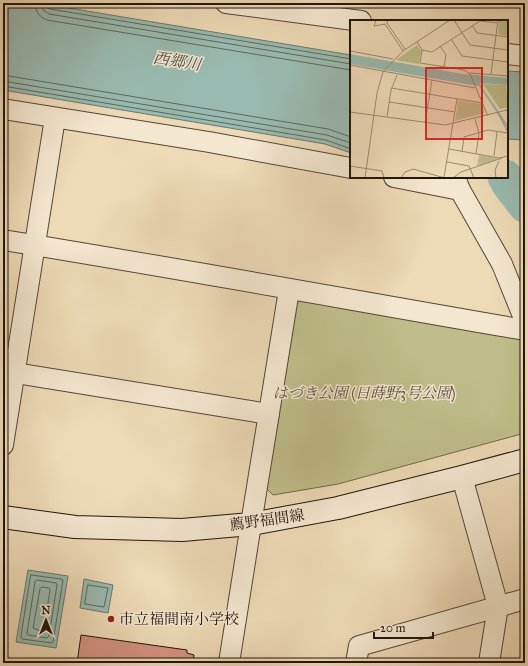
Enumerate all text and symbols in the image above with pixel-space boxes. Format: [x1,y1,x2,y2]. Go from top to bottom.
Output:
inset map [350,20,508,178]
water label: 西郷川 [152,48,204,74]
park label: はづき公園 (日蒔野3号公園) [273,384,455,403]
street label: 薦野福間線 [229,506,305,534]
north arrow [26,600,66,640]
text: N [41,604,51,617]
place label: 市立福間南小学校 [119,610,239,628]
marker: 市立福間南小学校 [106,614,116,624]
scale bar [374,614,433,640]
text: 20 m [380,621,406,635]

